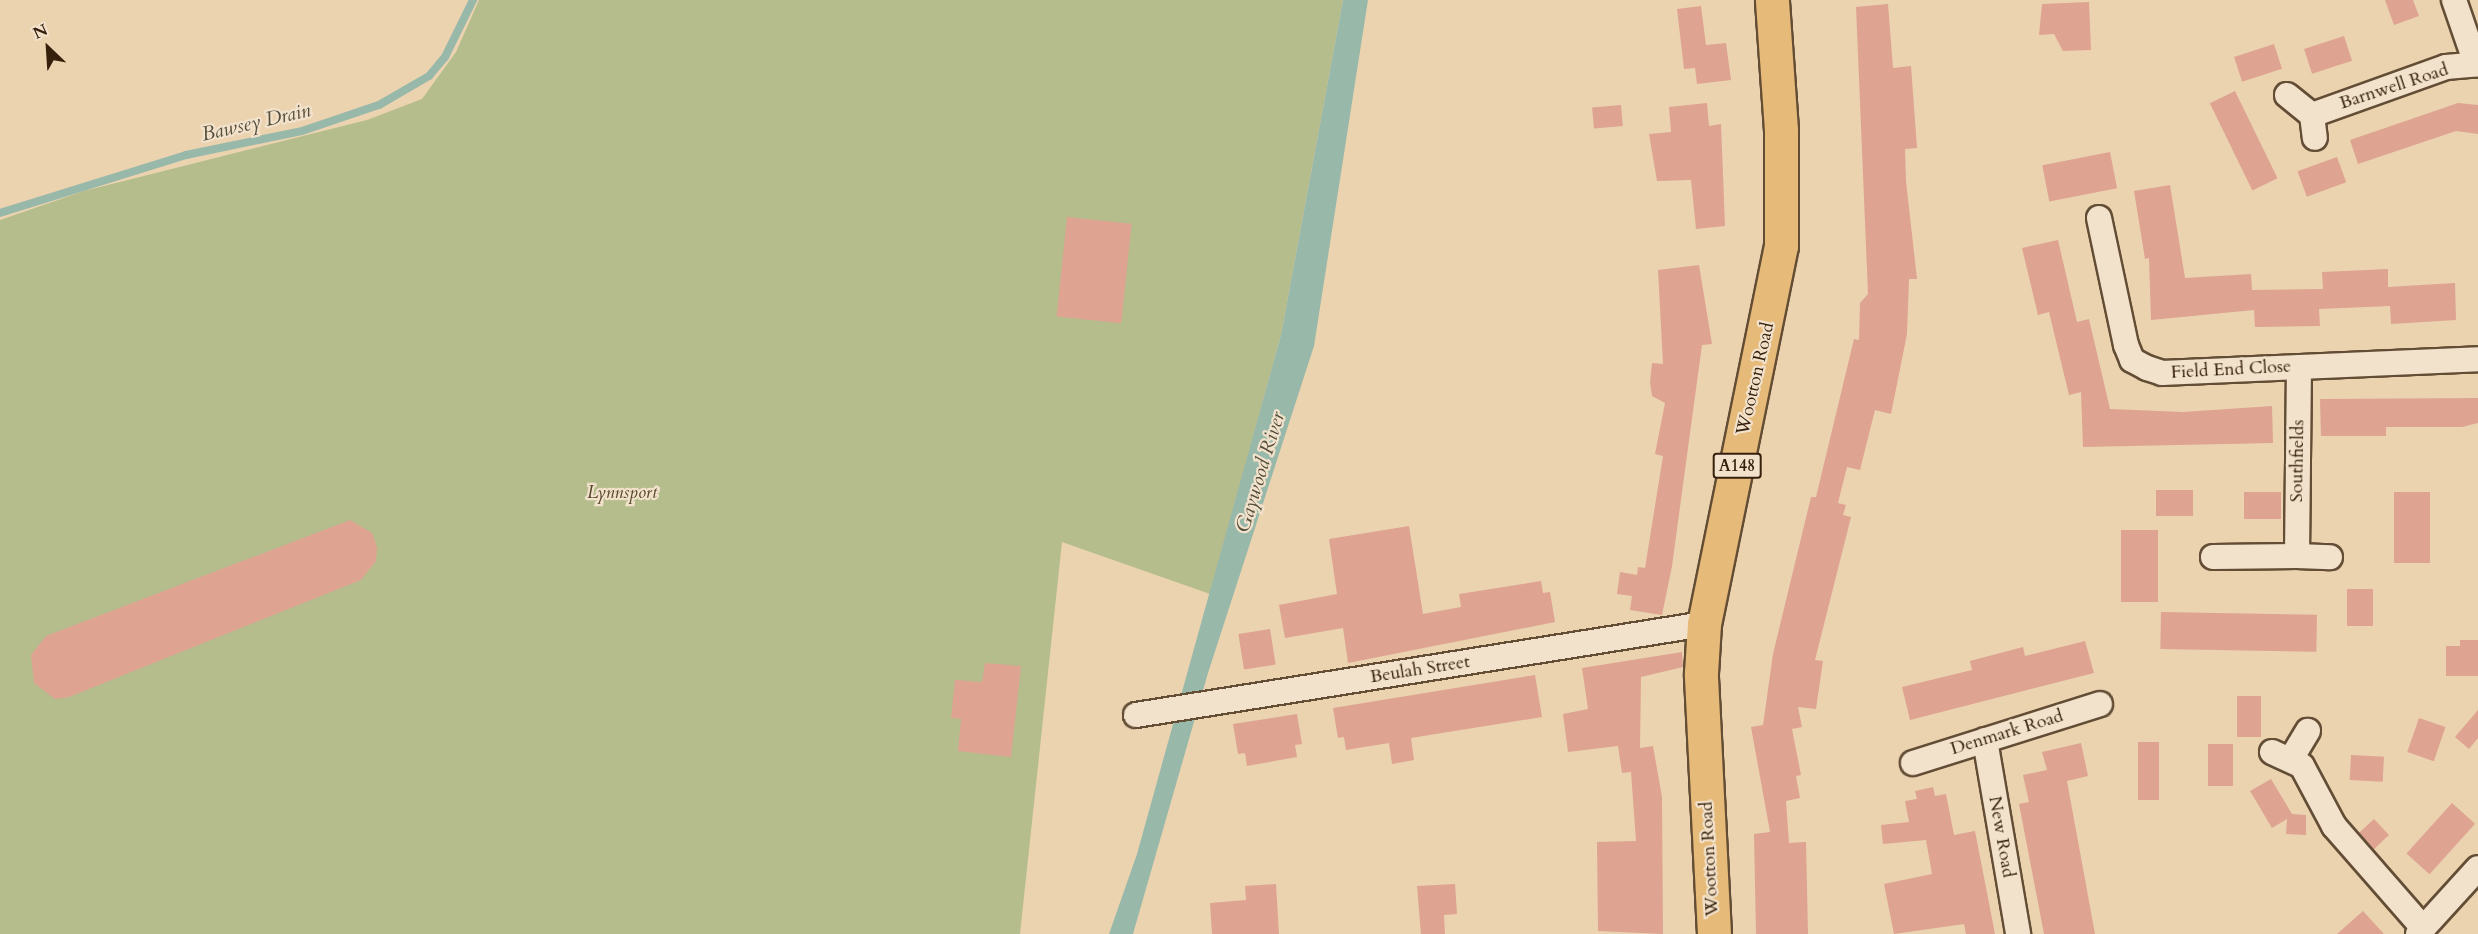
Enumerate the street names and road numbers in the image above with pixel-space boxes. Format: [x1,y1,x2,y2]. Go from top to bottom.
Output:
street label: Barnwell Road [2337,59,2451,115]
street label: Wootton Road [1733,321,1779,437]
street label: Field End Close [2170,356,2292,384]
street label: Southfields [2286,419,2310,503]
road number: A148 [1712,453,1762,479]
street label: Beulah Street [1369,651,1471,689]
street label: Denmark Road [1948,706,2066,760]
street label: New Road [1983,795,2019,879]
street label: Wootton Road [1696,801,1724,917]

